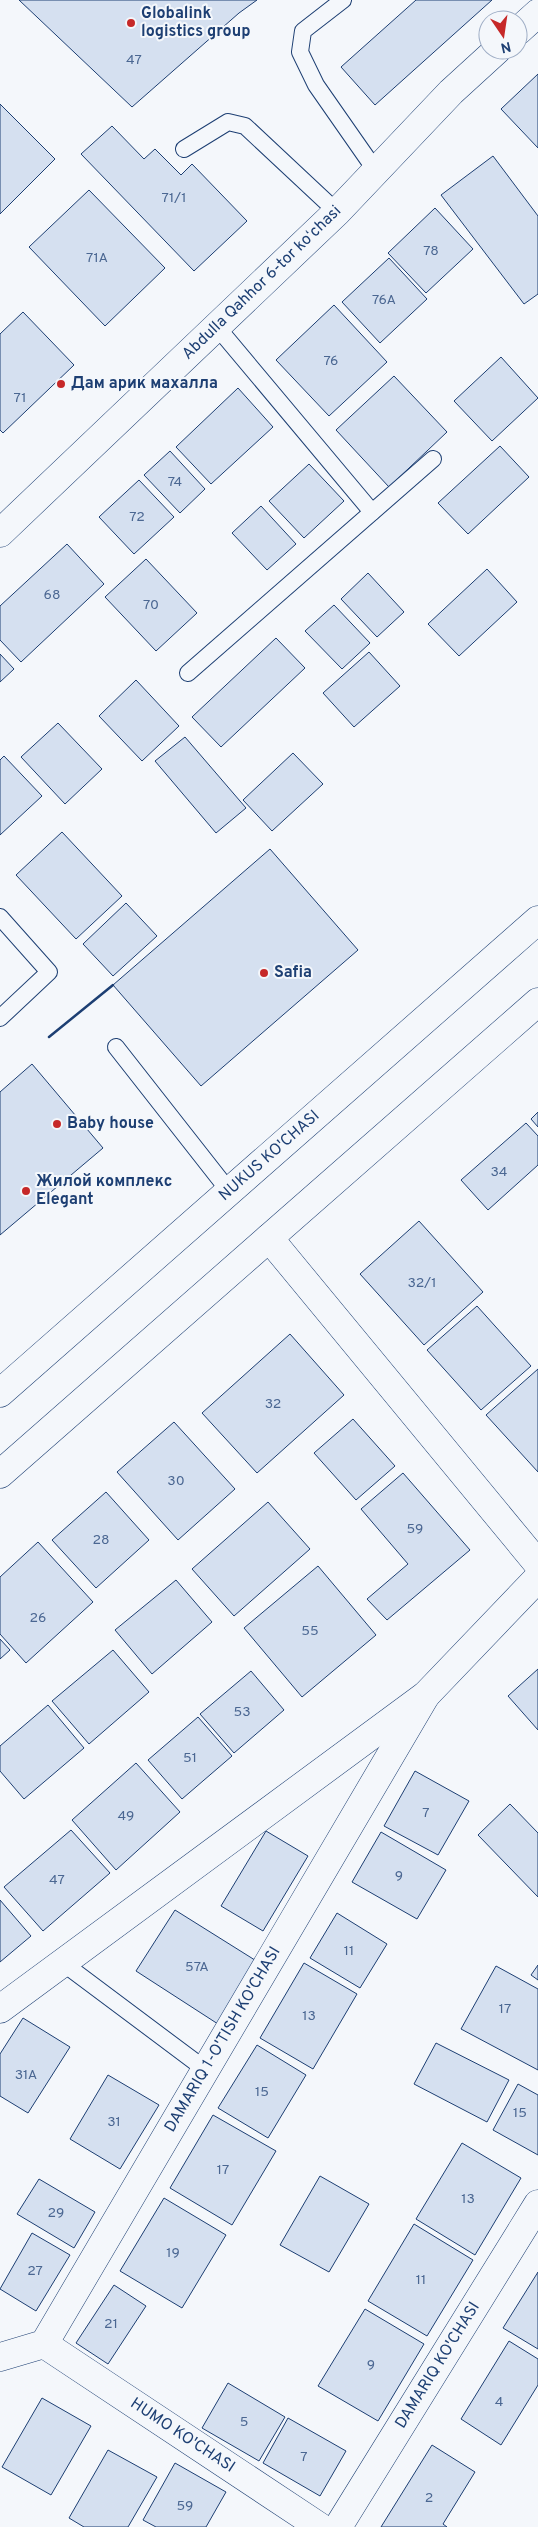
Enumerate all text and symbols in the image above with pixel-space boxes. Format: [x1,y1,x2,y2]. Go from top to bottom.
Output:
place label: Globalink logistics group [141,4,250,42]
north arrow [478,10,528,60]
marker: Globalink logistics group [125,17,137,29]
text: N [499,37,512,56]
house number: 47 [126,52,142,69]
house number: 71/1 [162,190,186,207]
street label: Abdulla Qahhor 6-tor koʻchasi [178,202,346,364]
house number: 78 [423,243,439,260]
house number: 71A [86,250,108,267]
house number: 76A [372,292,396,309]
house number: 76 [324,353,338,370]
place label: Дам арик махалла [71,374,218,394]
marker: Дам арик махалла [55,378,67,390]
house number: 71 [14,390,26,407]
house number: 74 [168,474,182,491]
house number: 72 [129,509,145,526]
house number: 68 [44,587,60,604]
house number: 70 [143,597,159,614]
place label: Safia [274,963,312,983]
marker: Safia [258,967,270,979]
street label: NUKUS KO'CHASI [215,1106,324,1206]
place label: Baby house [67,1114,154,1134]
marker: Baby house [51,1118,63,1130]
house number: 34 [490,1164,508,1181]
place label: Жилой комплекс Elegant [36,1172,172,1210]
marker: Жилой комплекс Elegant [20,1185,32,1197]
house number: 32/1 [408,1275,436,1292]
house number: 32 [265,1396,281,1413]
house number: 30 [167,1473,185,1490]
house number: 59 [407,1521,423,1538]
house number: 28 [92,1532,110,1549]
house number: 26 [30,1610,46,1627]
house number: 55 [301,1623,319,1640]
house number: 53 [233,1704,251,1721]
house number: 51 [183,1750,197,1767]
house number: 7 [422,1805,430,1822]
house number: 49 [118,1808,134,1825]
house number: 9 [395,1868,403,1885]
house number: 47 [49,1872,65,1889]
street label: DAMARIQ 1-O'TISH KO'CHASI [161,1943,285,2136]
house number: 11 [344,1943,354,1960]
house number: 57A [185,1959,209,1976]
house number: 17 [499,2001,511,2018]
house number: 13 [302,2008,316,2025]
house number: 31A [15,2067,37,2084]
house number: 15 [255,2084,269,2101]
house number: 15 [513,2105,527,2122]
house number: 31 [107,2114,121,2131]
house number: 17 [217,2162,229,2179]
house number: 13 [461,2191,475,2208]
house number: 29 [48,2205,64,2222]
house number: 19 [166,2245,180,2262]
house number: 27 [27,2263,43,2280]
house number: 11 [416,2272,426,2289]
street label: DAMARIQ KO'CHASI [391,2298,485,2432]
house number: 21 [104,2316,118,2333]
house number: 9 [367,2357,375,2374]
street label: HUMO KO'CHASI [126,2394,238,2478]
house number: 4 [495,2394,503,2411]
house number: 5 [240,2414,248,2431]
house number: 7 [300,2449,308,2466]
house number: 2 [425,2490,433,2507]
house number: 59 [177,2498,193,2515]

